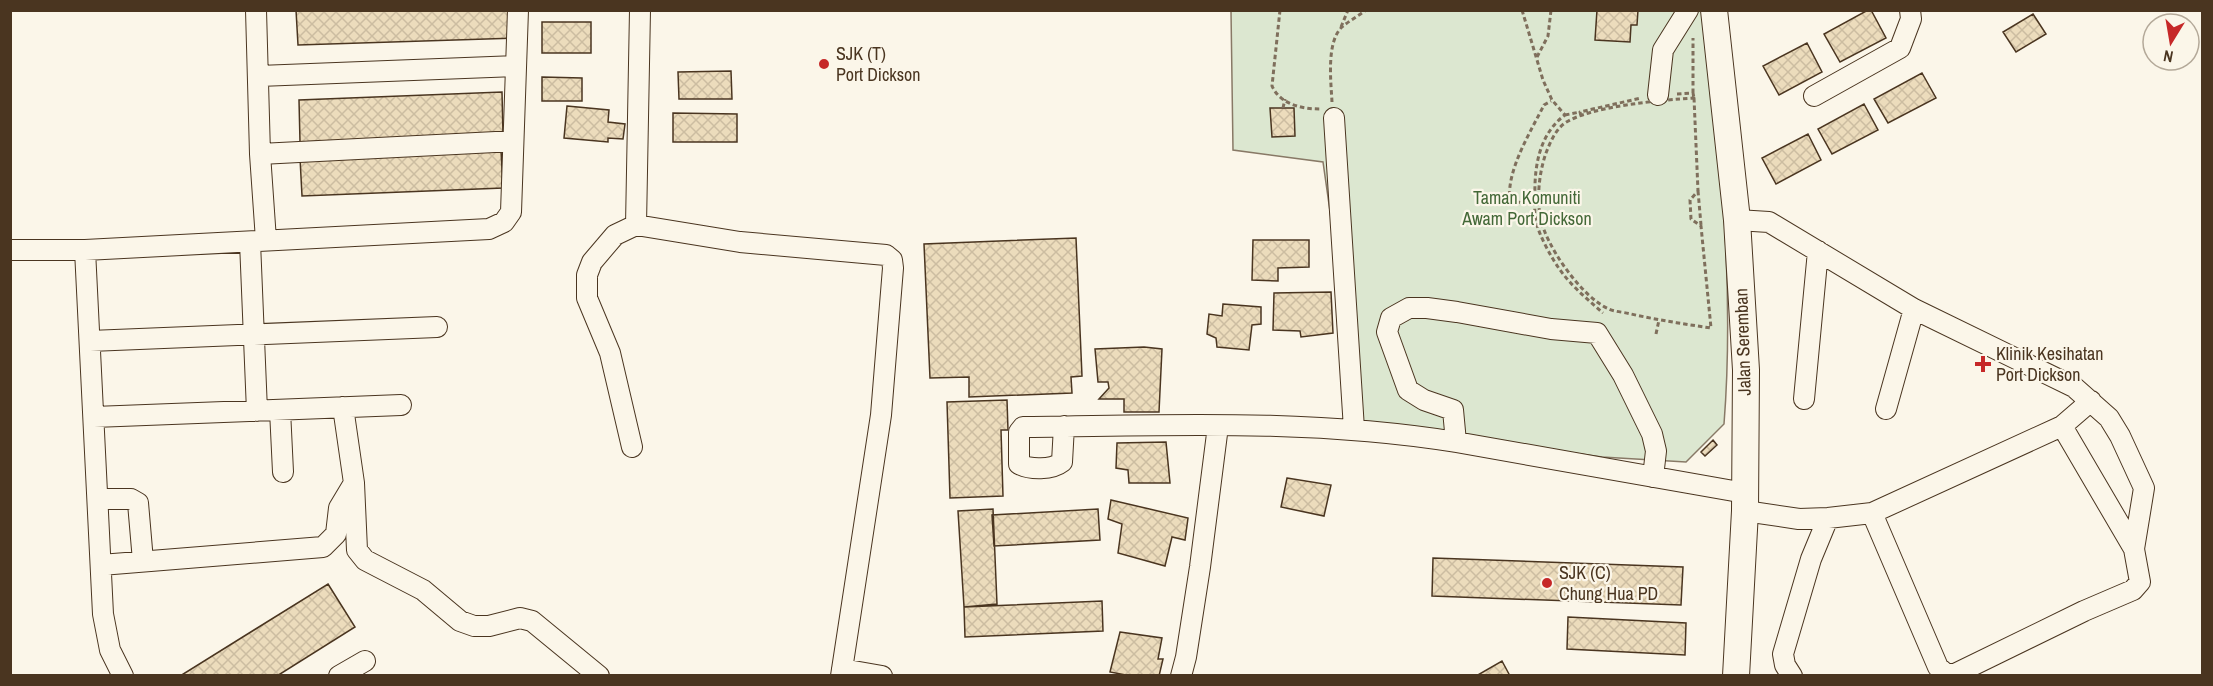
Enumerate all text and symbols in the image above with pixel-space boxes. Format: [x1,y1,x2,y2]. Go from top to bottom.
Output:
north arrow [2141,12,2201,72]
place label: SJK (T) Port Dickson [836,41,921,87]
text: N [2161,45,2175,68]
marker: SJK (T) Port Dickson [817,57,831,71]
park label: Taman Komuniti Awam Port Dickson [1461,185,1592,231]
street label: Jalan Seremban [1728,288,1757,396]
place label: Klinik Kesihatan Port Dickson [1996,341,2104,387]
marker: Klinik Kesihatan Port Dickson [1974,355,1992,373]
place label: SJK (C) Chung Hua PD [1559,560,1658,606]
marker: SJK (C) Chung Hua PD [1540,576,1554,590]

